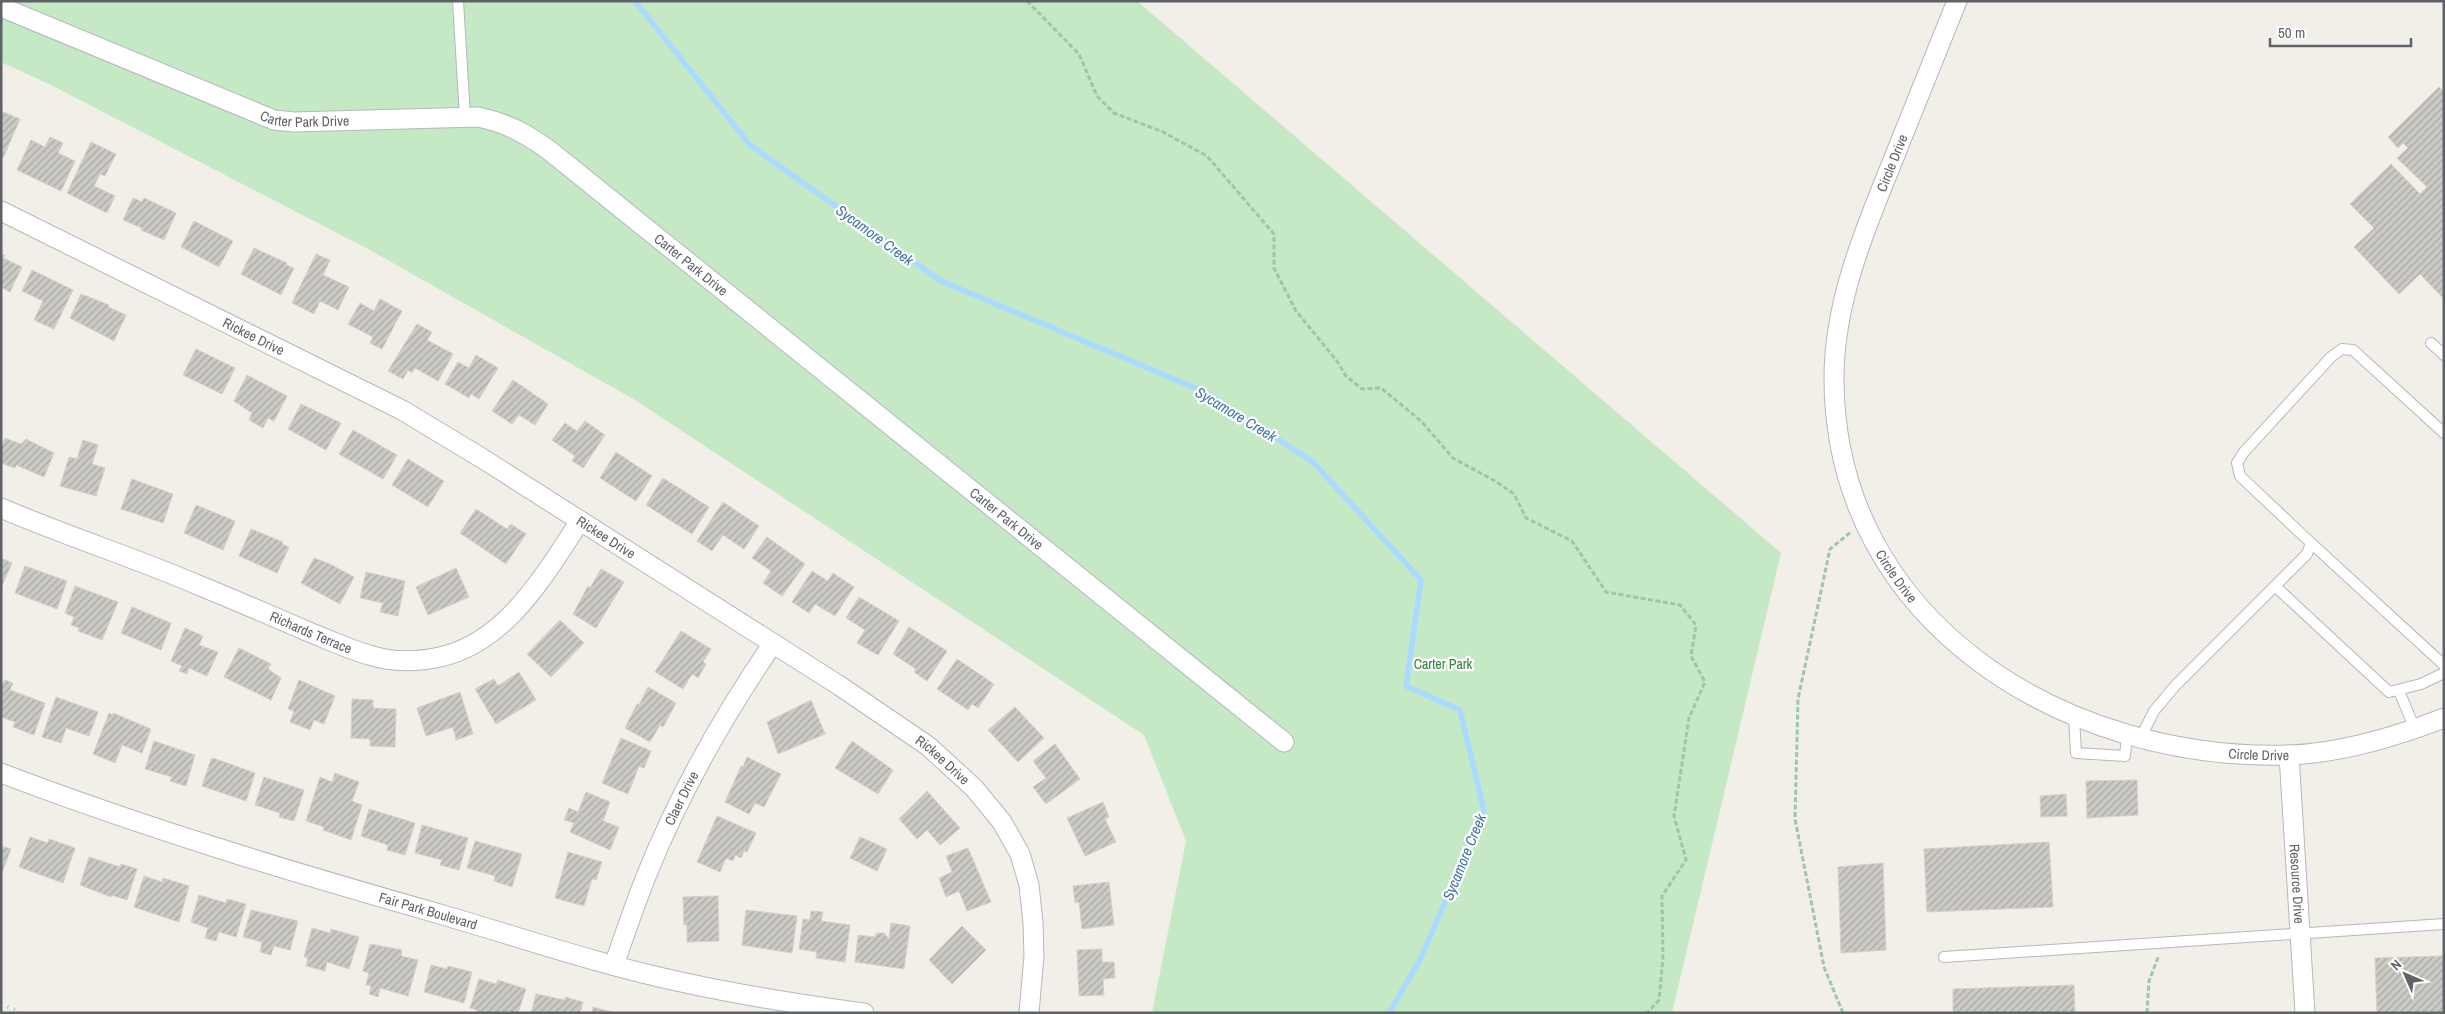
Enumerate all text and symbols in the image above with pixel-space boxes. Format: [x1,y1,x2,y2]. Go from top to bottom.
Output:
scale bar [2270,15,2411,47]
text: 50 m [2278,22,2305,43]
street label: Carter Park Drive [257,106,349,131]
street label: Circle Drive [1872,132,1912,194]
water label: Sycamore Creek [832,200,919,271]
street label: Carter Park Drive [651,229,732,300]
street label: Rickee Drive [220,314,287,359]
water label: Sycamore Creek [1191,381,1281,447]
street label: Carter Park Drive [966,483,1047,554]
street label: Rickee Drive [573,512,639,563]
street label: Circle Drive [1872,546,1921,606]
street label: Richards Terrace [267,607,354,658]
park label: Carter Park [1414,655,1473,673]
street label: Rickee Drive [912,731,973,789]
street label: Circle Drive [2228,744,2289,764]
street label: Claer Drive [660,768,702,828]
water label: Sycamore Creek [1437,810,1491,903]
street label: Resource Drive [2286,843,2308,924]
street label: Fair Park Boulevard [377,888,480,934]
north arrow [2380,949,2430,999]
text: N [2387,956,2405,974]

